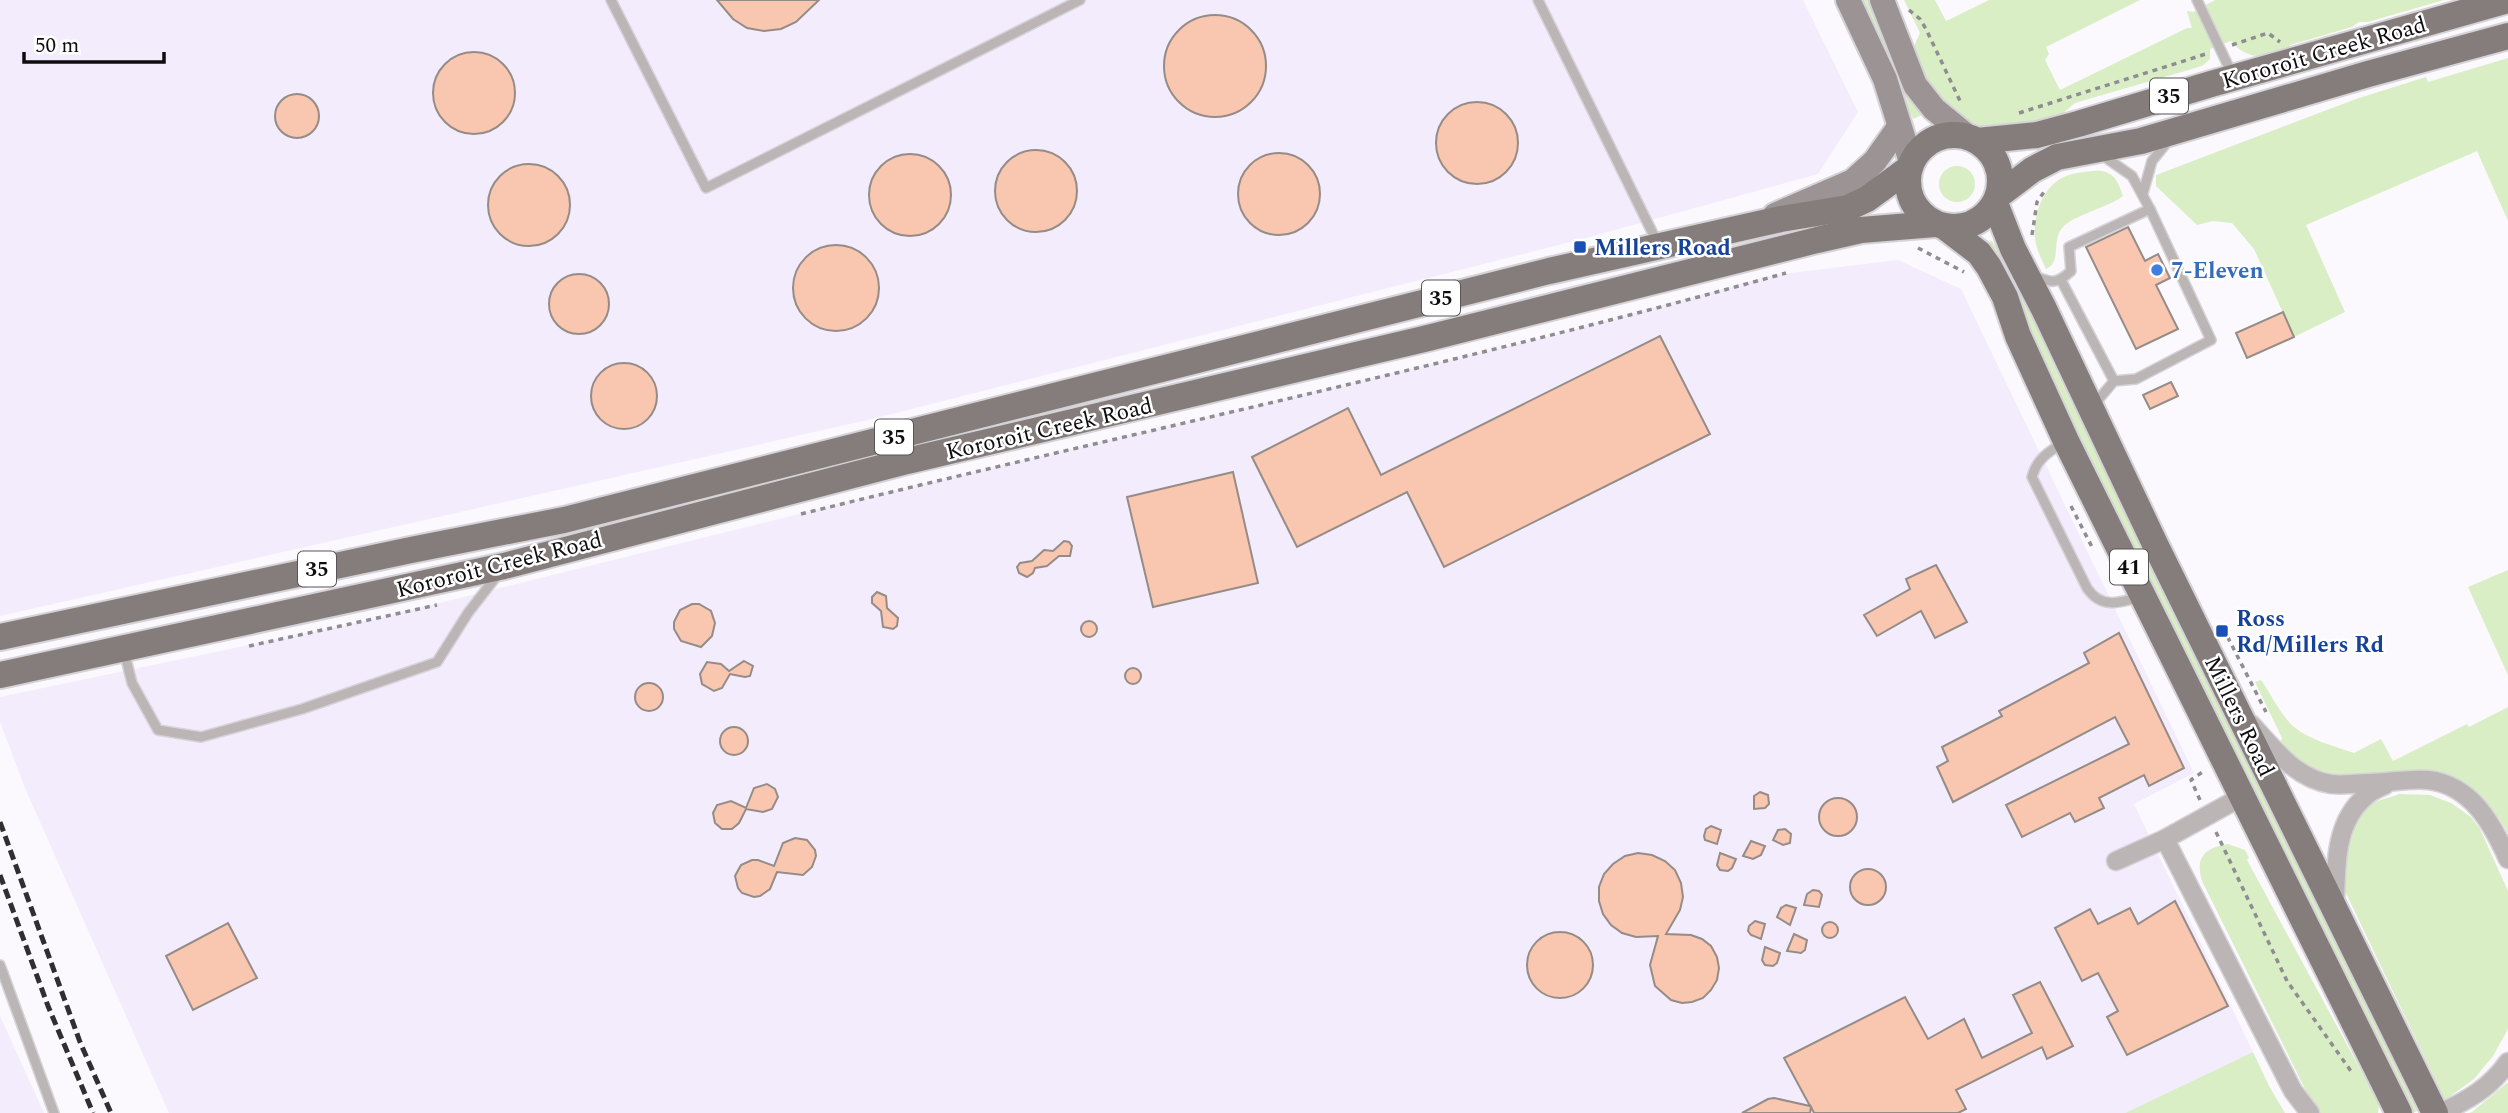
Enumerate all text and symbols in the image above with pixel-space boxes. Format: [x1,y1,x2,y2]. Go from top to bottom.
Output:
street label: Kororoit Creek Road [2218,7,2431,99]
scale bar [24,21,164,65]
text: 50 m [35,30,79,62]
road number: 35 [2150,78,2188,114]
place label: Millers Road [1594,231,1731,266]
marker: Millers Road [1572,239,1588,255]
place label: 7-Eleven [2171,254,2264,289]
marker: 7-Eleven [2149,262,2165,278]
road number: 35 [1422,280,1460,316]
street label: Kororoit Creek Road [942,389,1156,470]
road number: 35 [875,420,913,454]
street label: Kororoit Creek Road [393,523,606,608]
road number: 41 [2110,550,2148,584]
road number: 35 [298,552,336,586]
place label: Ross Rd/Millers Rd [2236,602,2384,663]
marker: Ross Rd/Millers Rd [2214,623,2230,639]
street label: Millers Road [2194,650,2283,783]

